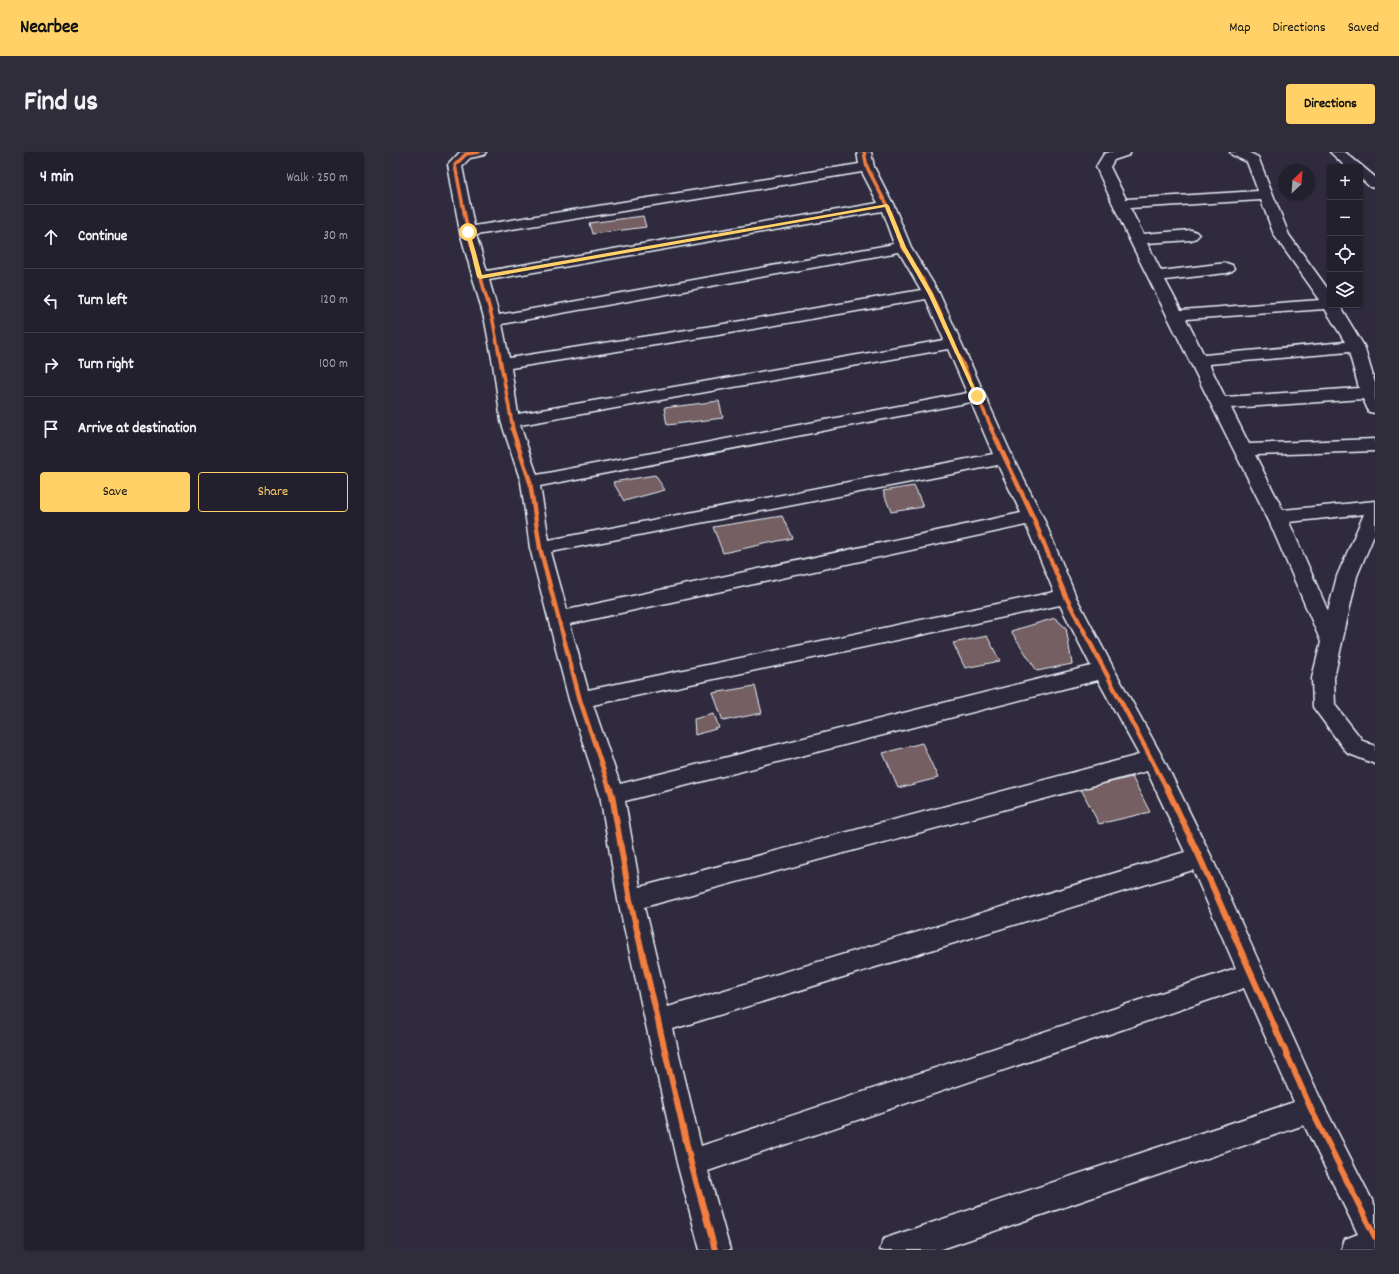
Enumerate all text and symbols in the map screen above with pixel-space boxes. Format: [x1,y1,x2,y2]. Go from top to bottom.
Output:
text: Nearbee [20,15,79,42]
text: Map [1229,18,1251,38]
text: Directions [1273,18,1326,38]
text: Saved [1348,18,1379,38]
text: Find us [24,84,98,124]
button: Directions [1286,84,1375,124]
north arrow [1279,164,1315,200]
map controls [1327,164,1363,308]
button: + [1327,164,1363,200]
text: 4 min [40,166,74,190]
text: Walk · 250 m [286,169,348,188]
button: − [1327,200,1363,236]
route start [459,223,477,241]
icon: ahead [40,226,62,248]
text: Continue [78,226,127,248]
text: 30 m [323,227,348,246]
button: locate [1327,236,1363,272]
button: layers [1327,272,1363,308]
icon: left [40,290,62,312]
text: Turn left [78,290,127,312]
text: 120 m [320,291,348,310]
icon: right [40,354,62,376]
text: Turn right [78,354,134,376]
text: 100 m [319,355,348,374]
route end [968,387,986,405]
icon: arrive [40,418,62,440]
text: Arrive at destination [78,418,196,440]
button: Save [40,472,190,512]
button: Share [198,472,348,512]

